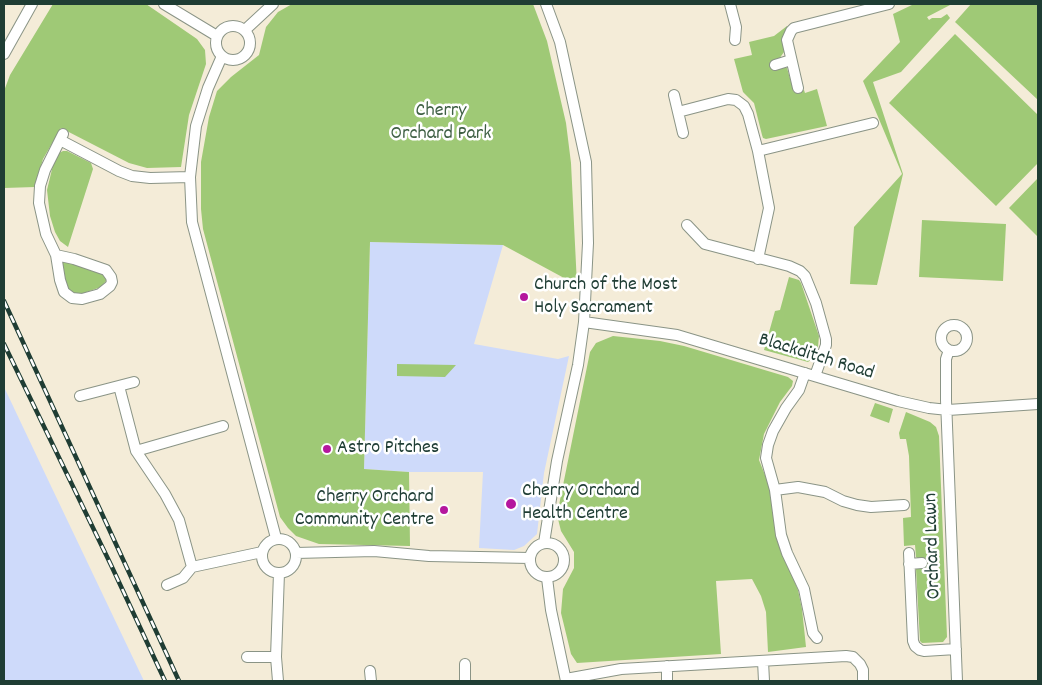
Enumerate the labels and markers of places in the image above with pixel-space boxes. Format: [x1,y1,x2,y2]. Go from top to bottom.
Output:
place label: Church of the Most Holy Sacrament [534,274,678,321]
marker: Church of the Most Holy Sacrament [518,291,530,303]
place label: Astro Pitches [337,437,439,461]
marker: Astro Pitches [321,443,333,455]
place label: Cherry Orchard Health Centre [522,480,640,527]
place label: Cherry Orchard Community Centre [295,486,434,533]
marker: Cherry Orchard Health Centre [504,497,518,511]
marker: Cherry Orchard Community Centre [438,504,450,516]

